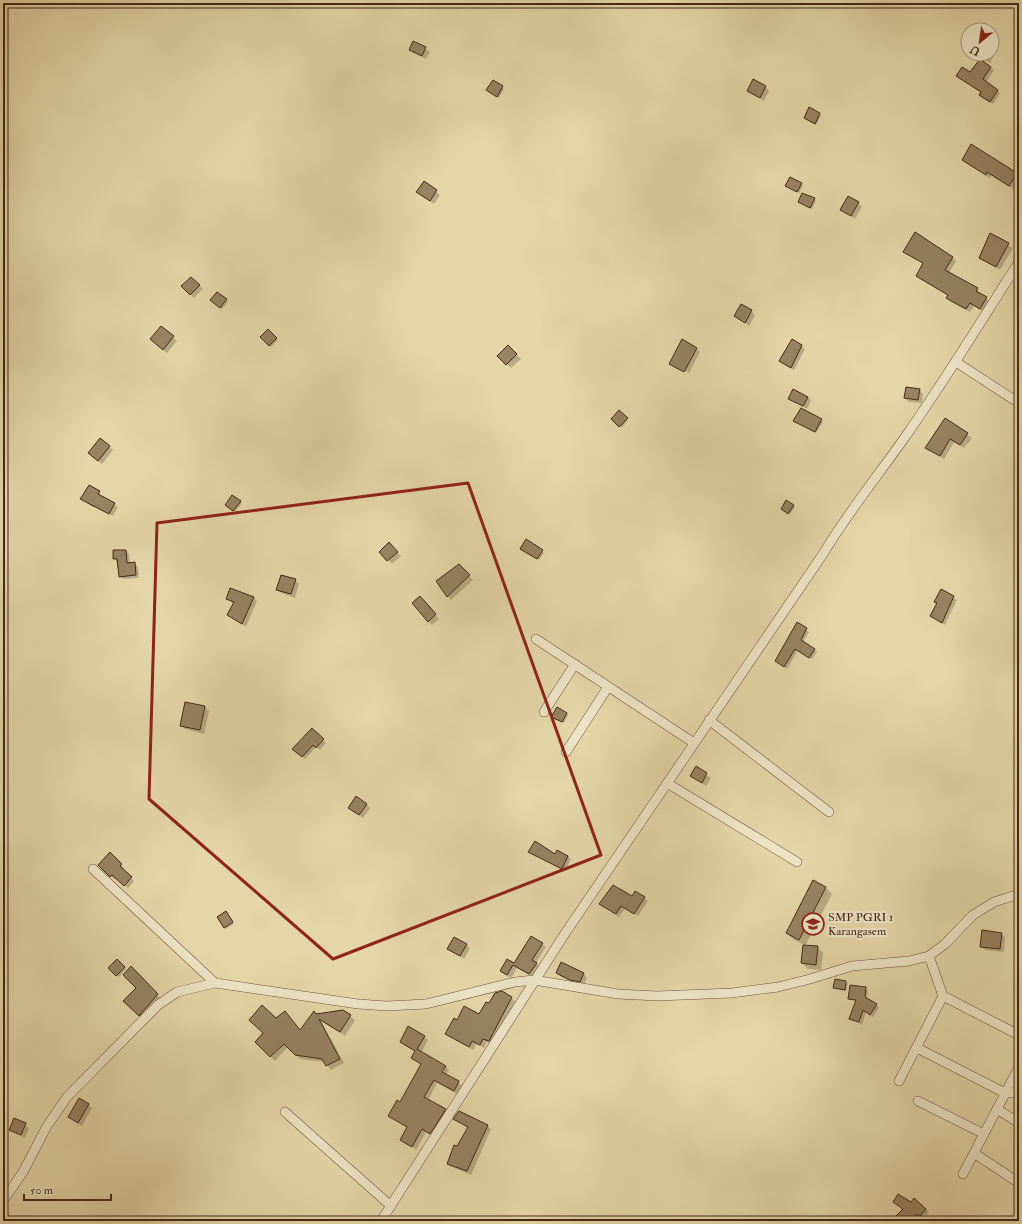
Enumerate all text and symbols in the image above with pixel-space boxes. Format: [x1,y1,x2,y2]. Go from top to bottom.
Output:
north arrow [960,22,1000,62]
text: U [968,42,983,58]
place label: SMP PGRI 1 Karangasem [828,910,893,939]
school or university icon: SMP PGRI 1 Karangasem [800,911,826,937]
scale bar [24,1176,111,1202]
text: 50 m [30,1183,54,1198]

